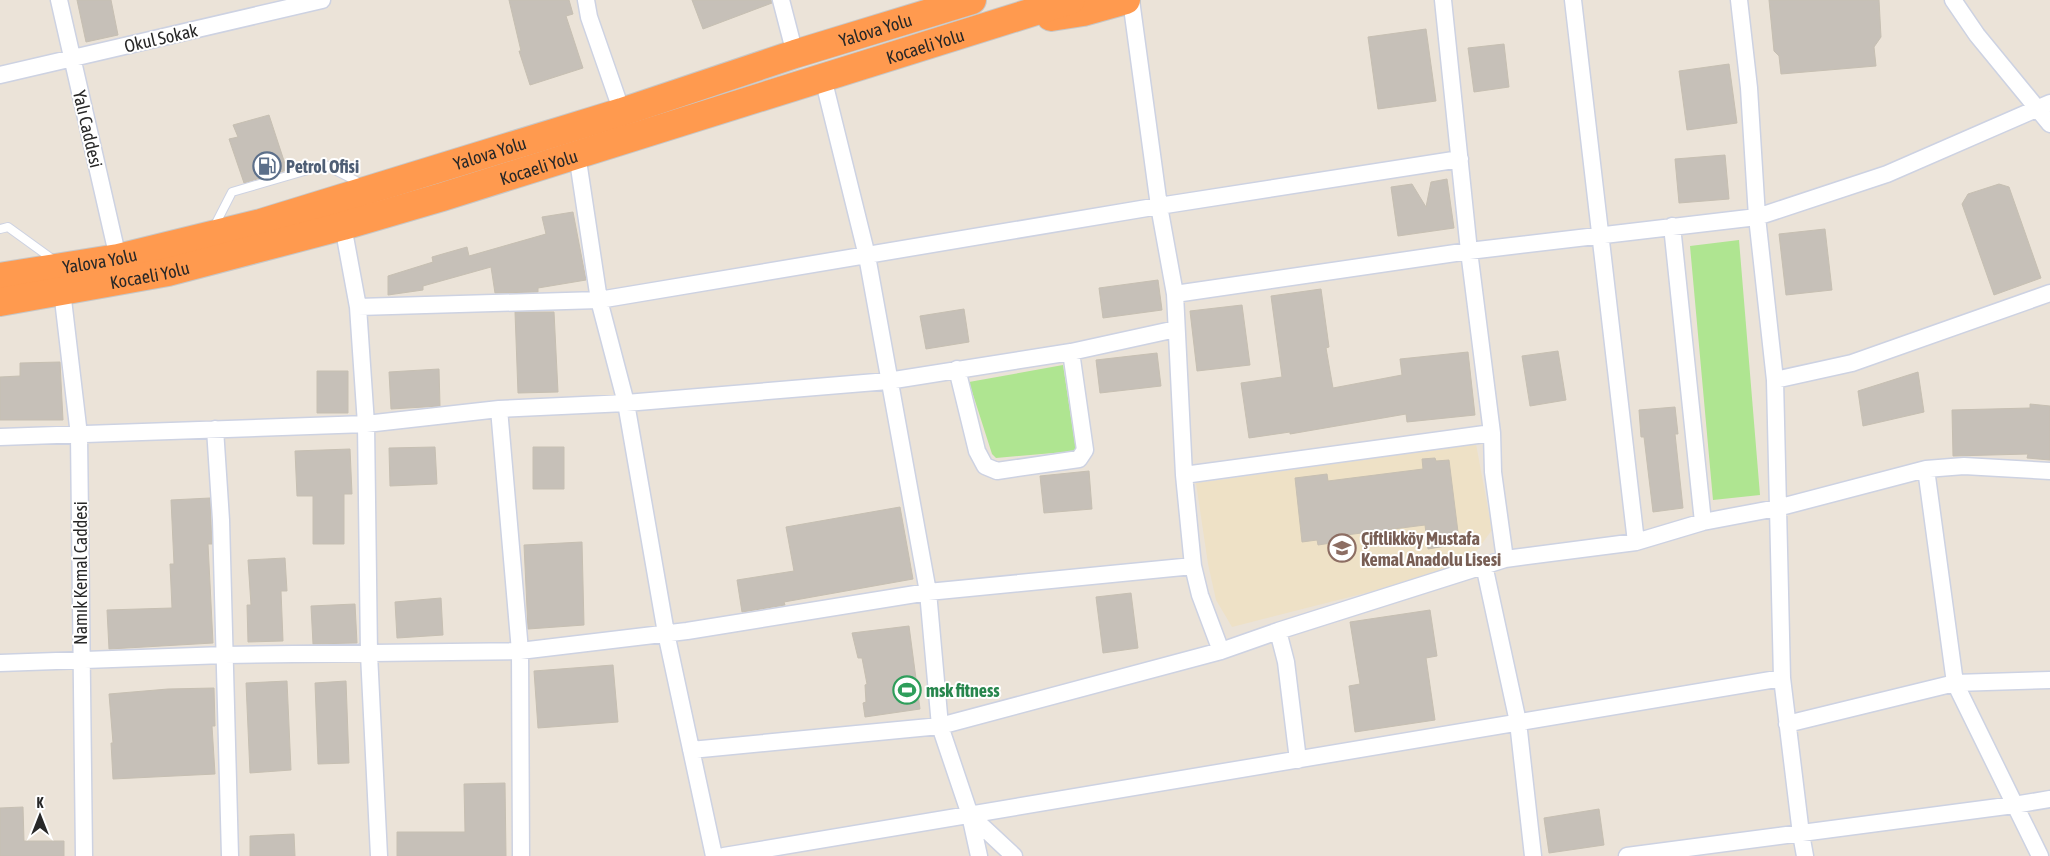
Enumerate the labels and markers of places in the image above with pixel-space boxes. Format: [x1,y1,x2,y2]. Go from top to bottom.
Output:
fuel station icon: Petrol Ofisi [252,151,282,181]
place label: Petrol Ofisi [286,156,359,177]
place label: Çiftlikköy Mustafa Kemal Anadolu Lisesi [1361,528,1501,570]
school or university icon: Çiftlikköy Mustafa Kemal Anadolu Lisesi [1327,533,1357,563]
sports icon: msk fitness [892,675,922,705]
place label: msk fitness [926,680,1000,701]

